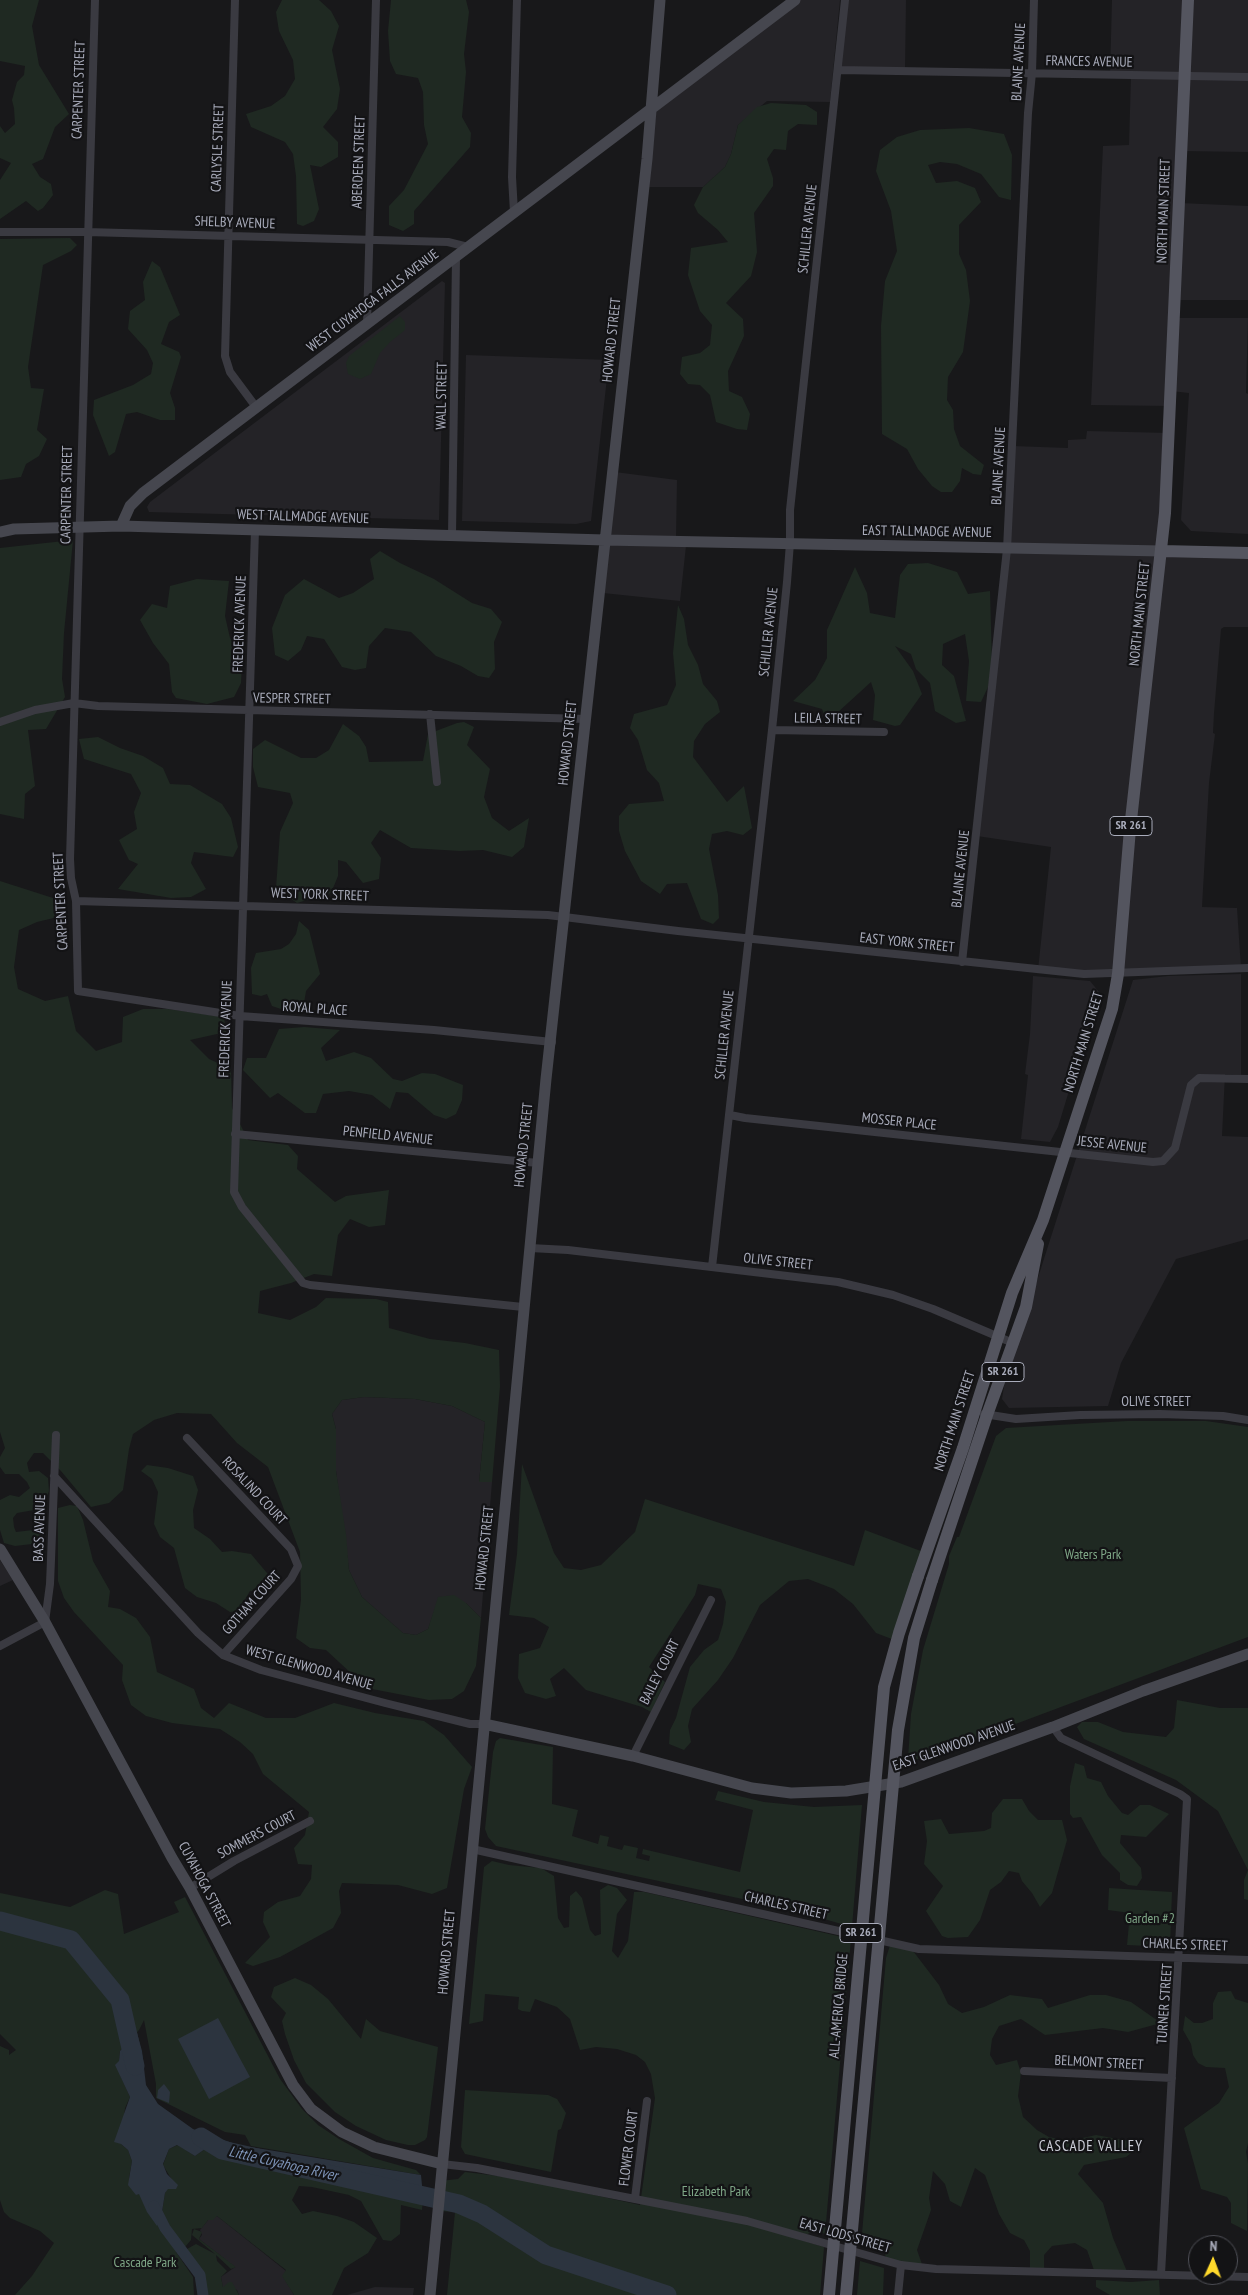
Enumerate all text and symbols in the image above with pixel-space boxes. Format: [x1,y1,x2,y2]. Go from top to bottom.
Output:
street label: BLAINE AVENUE [1009,22,1029,102]
street label: CARPENTER STREET [69,41,89,139]
street label: FRANCES AVENUE [1045,53,1133,71]
street label: CARLYSLE STREET [208,104,228,192]
street label: ABERDEEN STREET [349,115,369,209]
street label: NORTH MAIN STREET [1154,158,1174,264]
street label: SCHILLER AVENUE [795,183,821,275]
street label: SHELBY AVENUE [194,213,276,233]
street label: WEST CUYAHOGA FALLS AVENUE [304,246,442,356]
street label: HOWARD STREET [599,297,625,383]
street label: WALL STREET [433,362,451,430]
street label: BLAINE AVENUE [989,426,1009,506]
street label: CARPENTER STREET [58,446,76,544]
street label: WEST TALLMADGE AVENUE [236,506,370,528]
street label: EAST TALLMADGE AVENUE [862,522,992,542]
street label: NORTH MAIN STREET [1126,561,1154,667]
street label: FREDERICK AVENUE [230,575,250,673]
street label: SCHILLER AVENUE [756,586,782,678]
street label: VESPER STREET [253,690,331,708]
street label: HOWARD STREET [555,700,581,786]
street label: LEILA STREET [794,710,862,728]
road number: SR 261 [1110,816,1152,836]
street label: BLAINE AVENUE [949,829,973,909]
street label: CARPENTER STREET [50,851,72,951]
street label: WEST YORK STREET [271,885,369,905]
street label: EAST YORK STREET [859,930,955,956]
street label: FREDERICK AVENUE [216,980,236,1078]
street label: SCHILLER AVENUE [712,989,738,1081]
street label: NORTH MAIN STREET [1061,990,1107,1094]
street label: ROYAL PLACE [282,998,348,1020]
street label: HOWARD STREET [511,1102,537,1188]
street label: MOSSER PLACE [861,1110,937,1134]
street label: PENFIELD AVENUE [342,1123,434,1149]
street label: JESSE AVENUE [1076,1133,1148,1157]
street label: OLIVE STREET [743,1250,813,1274]
road number: SR 261 [982,1362,1024,1381]
street label: NORTH MAIN STREET [931,1369,979,1473]
street label: OLIVE STREET [1121,1394,1191,1410]
street label: ROSALIND COURT [218,1453,290,1529]
street label: BASS AVENUE [30,1494,50,1562]
street label: HOWARD STREET [472,1505,498,1591]
park label: Waters Park [1065,1547,1121,1563]
street label: GOTHAM COURT [219,1568,285,1638]
street label: BAILEY COURT [636,1637,684,1707]
street label: WEST GLENWOOD AVENUE [244,1642,374,1694]
street label: EAST GLENWOOD AVENUE [891,1717,1017,1775]
street label: SOMMERS COURT [215,1807,299,1863]
street label: CUYAHOGA STREET [174,1839,234,1931]
street label: CHARLES STREET [743,1888,829,1924]
street label: HOWARD STREET [435,1909,459,1995]
park label: Garden #2 [1125,1911,1175,1927]
road number: SR 261 [840,1924,882,1942]
street label: CHARLES STREET [1142,1935,1228,1955]
street label: ALL-AMERICA BRIDGE [826,1953,852,2059]
street label: TURNER STREET [1154,1963,1176,2045]
street label: BELMONT STREET [1054,2052,1144,2074]
street label: FLOWER COURT [616,2109,642,2187]
district label: CASCADE VALLEY [1037,2138,1145,2156]
water label: Little Cuyahoga River [227,2143,339,2185]
park label: Elizabeth Park [682,2184,750,2200]
street label: EAST LODS STREET [797,2215,893,2257]
north arrow [1188,2235,1238,2285]
text: N [1209,2237,1218,2255]
park label: Cascade Park [114,2255,176,2271]

